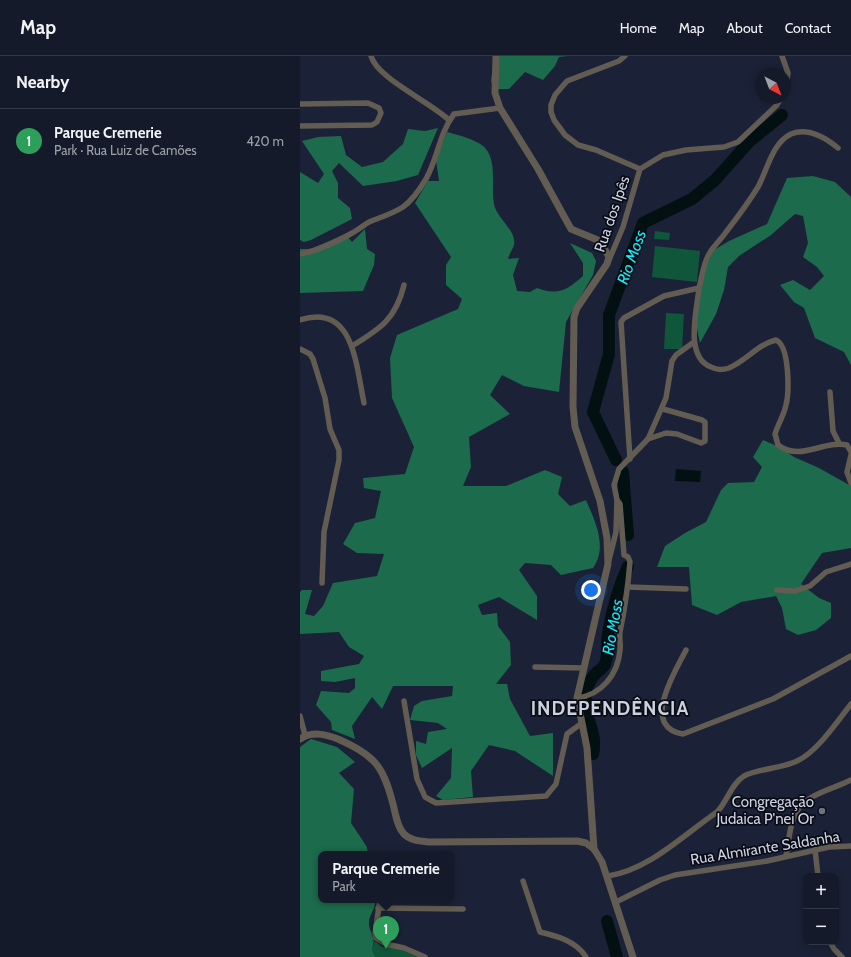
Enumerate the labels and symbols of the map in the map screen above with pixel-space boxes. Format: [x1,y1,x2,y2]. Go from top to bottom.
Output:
north arrow [755,68,791,104]
street label: Rua dos Ipês [591,174,633,254]
water label: Rio Moss [613,227,650,287]
your location [581,580,601,600]
water label: Rio Moss [598,598,627,656]
district label: INDEPENDÊNCIA [531,696,689,720]
place label: Congregação Judaica P'nei Or [715,793,814,828]
marker: Congregação Judaica P'nei Or [817,806,827,816]
street label: Rua Almirante Saldanha [689,827,842,869]
pin: 1 [373,916,399,949]

